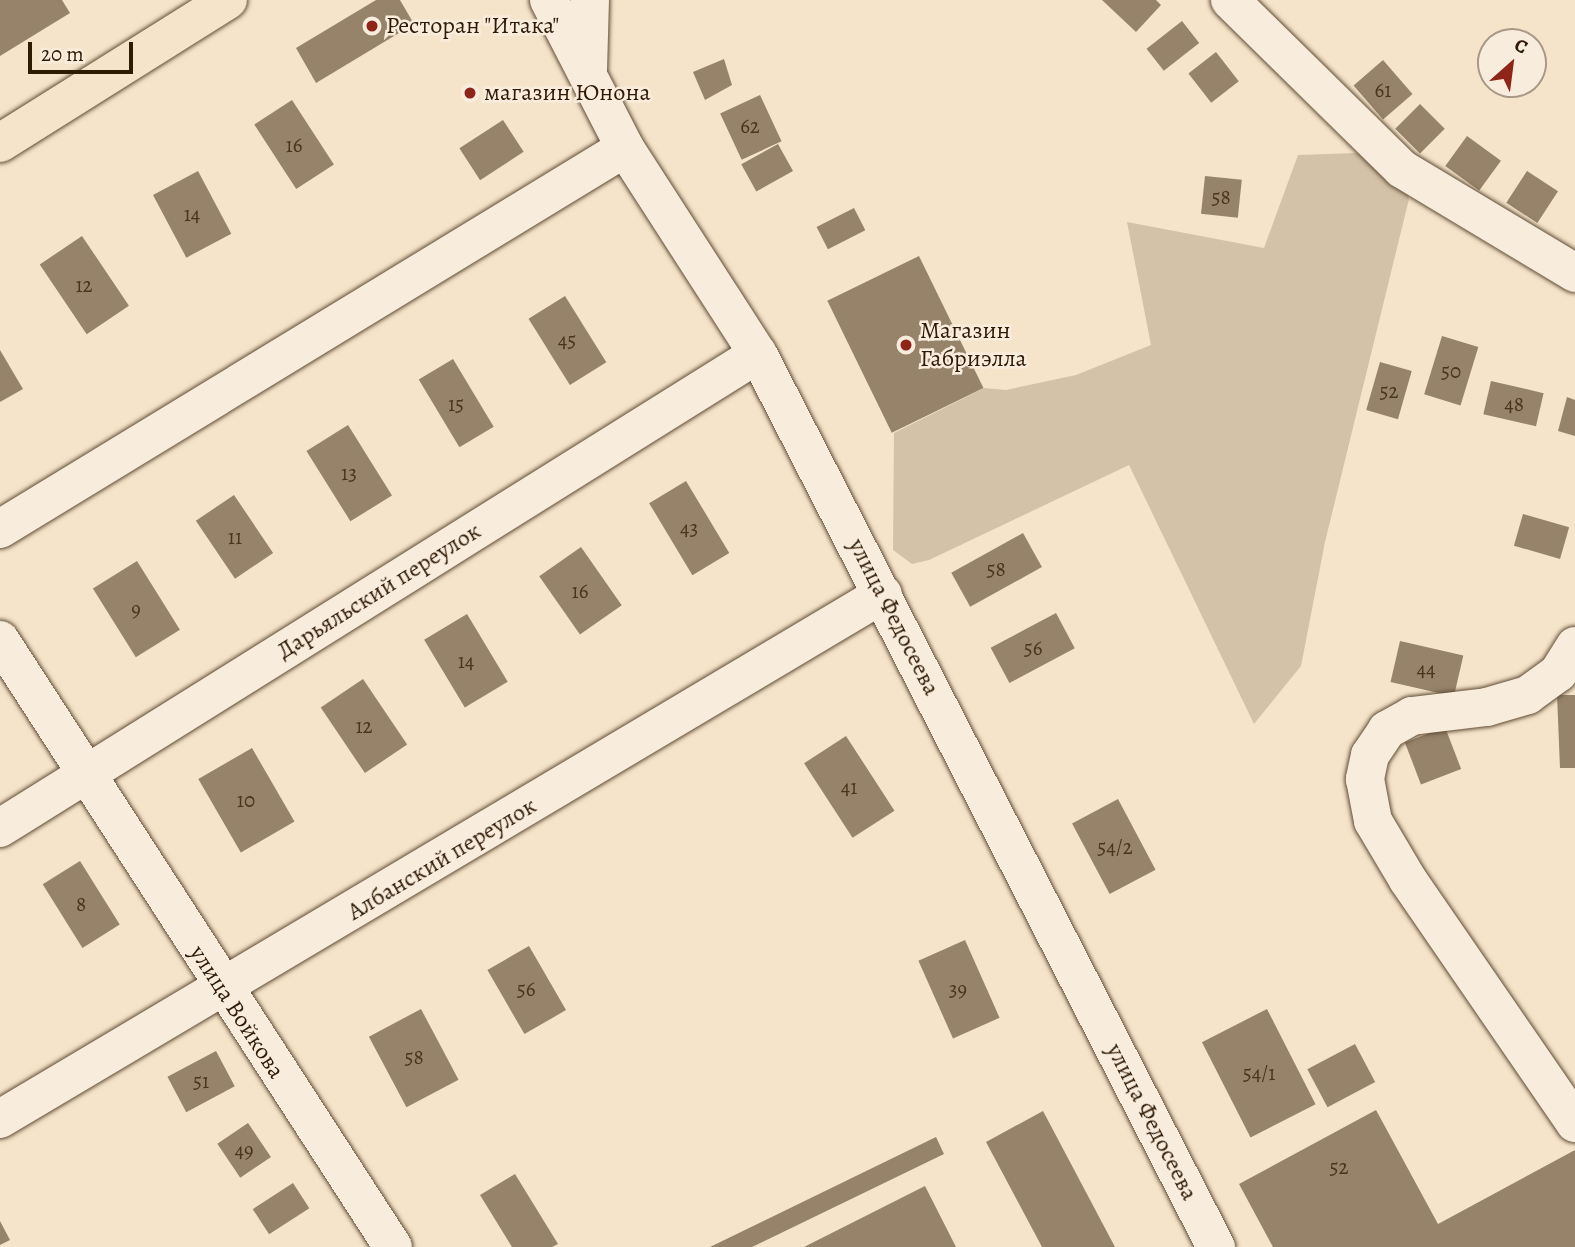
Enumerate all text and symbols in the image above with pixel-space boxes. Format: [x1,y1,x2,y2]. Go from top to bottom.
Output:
place label: Ресторан "Итака" [386,12,560,40]
marker: Ресторан "Итака" [364,18,380,34]
scale bar [32,28,136,72]
north arrow [1477,28,1547,98]
text: С [1510,32,1532,60]
text: 20 m [41,40,84,68]
house number: 61 [1375,77,1391,103]
place label: магазин Юнона [484,79,650,107]
marker: магазин Юнона [462,85,478,101]
house number: 62 [740,113,760,139]
house number: 16 [286,132,302,158]
house number: 58 [1211,184,1231,210]
house number: 14 [184,201,200,227]
house number: 12 [75,272,93,298]
place label: Магазин Габриэлла [920,317,1027,373]
house number: 45 [558,327,576,353]
marker: Магазин Габриэлла [898,337,914,353]
house number: 50 [1441,358,1461,384]
house number: 52 [1379,378,1399,404]
house number: 15 [448,391,464,417]
house number: 48 [1504,391,1524,417]
house number: 13 [341,460,357,486]
house number: 43 [680,515,698,541]
street label: Дарьяльский переулок [272,517,486,665]
house number: 11 [228,524,242,550]
street label: улица Федосеева [842,534,946,700]
house number: 58 [986,556,1006,582]
house number: 16 [572,578,588,604]
house number: 9 [131,596,141,622]
house number: 56 [1024,635,1042,661]
house number: 14 [458,648,474,674]
house number: 44 [1416,656,1436,682]
house number: 12 [355,713,373,739]
house number: 41 [841,774,857,800]
house number: 10 [237,787,255,813]
street label: Албанский переулок [343,791,541,927]
house number: 54/2 [1097,834,1133,860]
house number: 8 [76,891,86,917]
street label: улица Войкова [183,940,291,1084]
house number: 56 [517,976,535,1002]
house number: 39 [949,976,967,1002]
street label: улица Федосеева [1100,1039,1204,1205]
house number: 58 [404,1044,424,1070]
house number: 54/1 [1243,1060,1275,1086]
house number: 51 [193,1068,209,1094]
house number: 49 [234,1137,254,1163]
house number: 52 [1329,1154,1349,1180]

